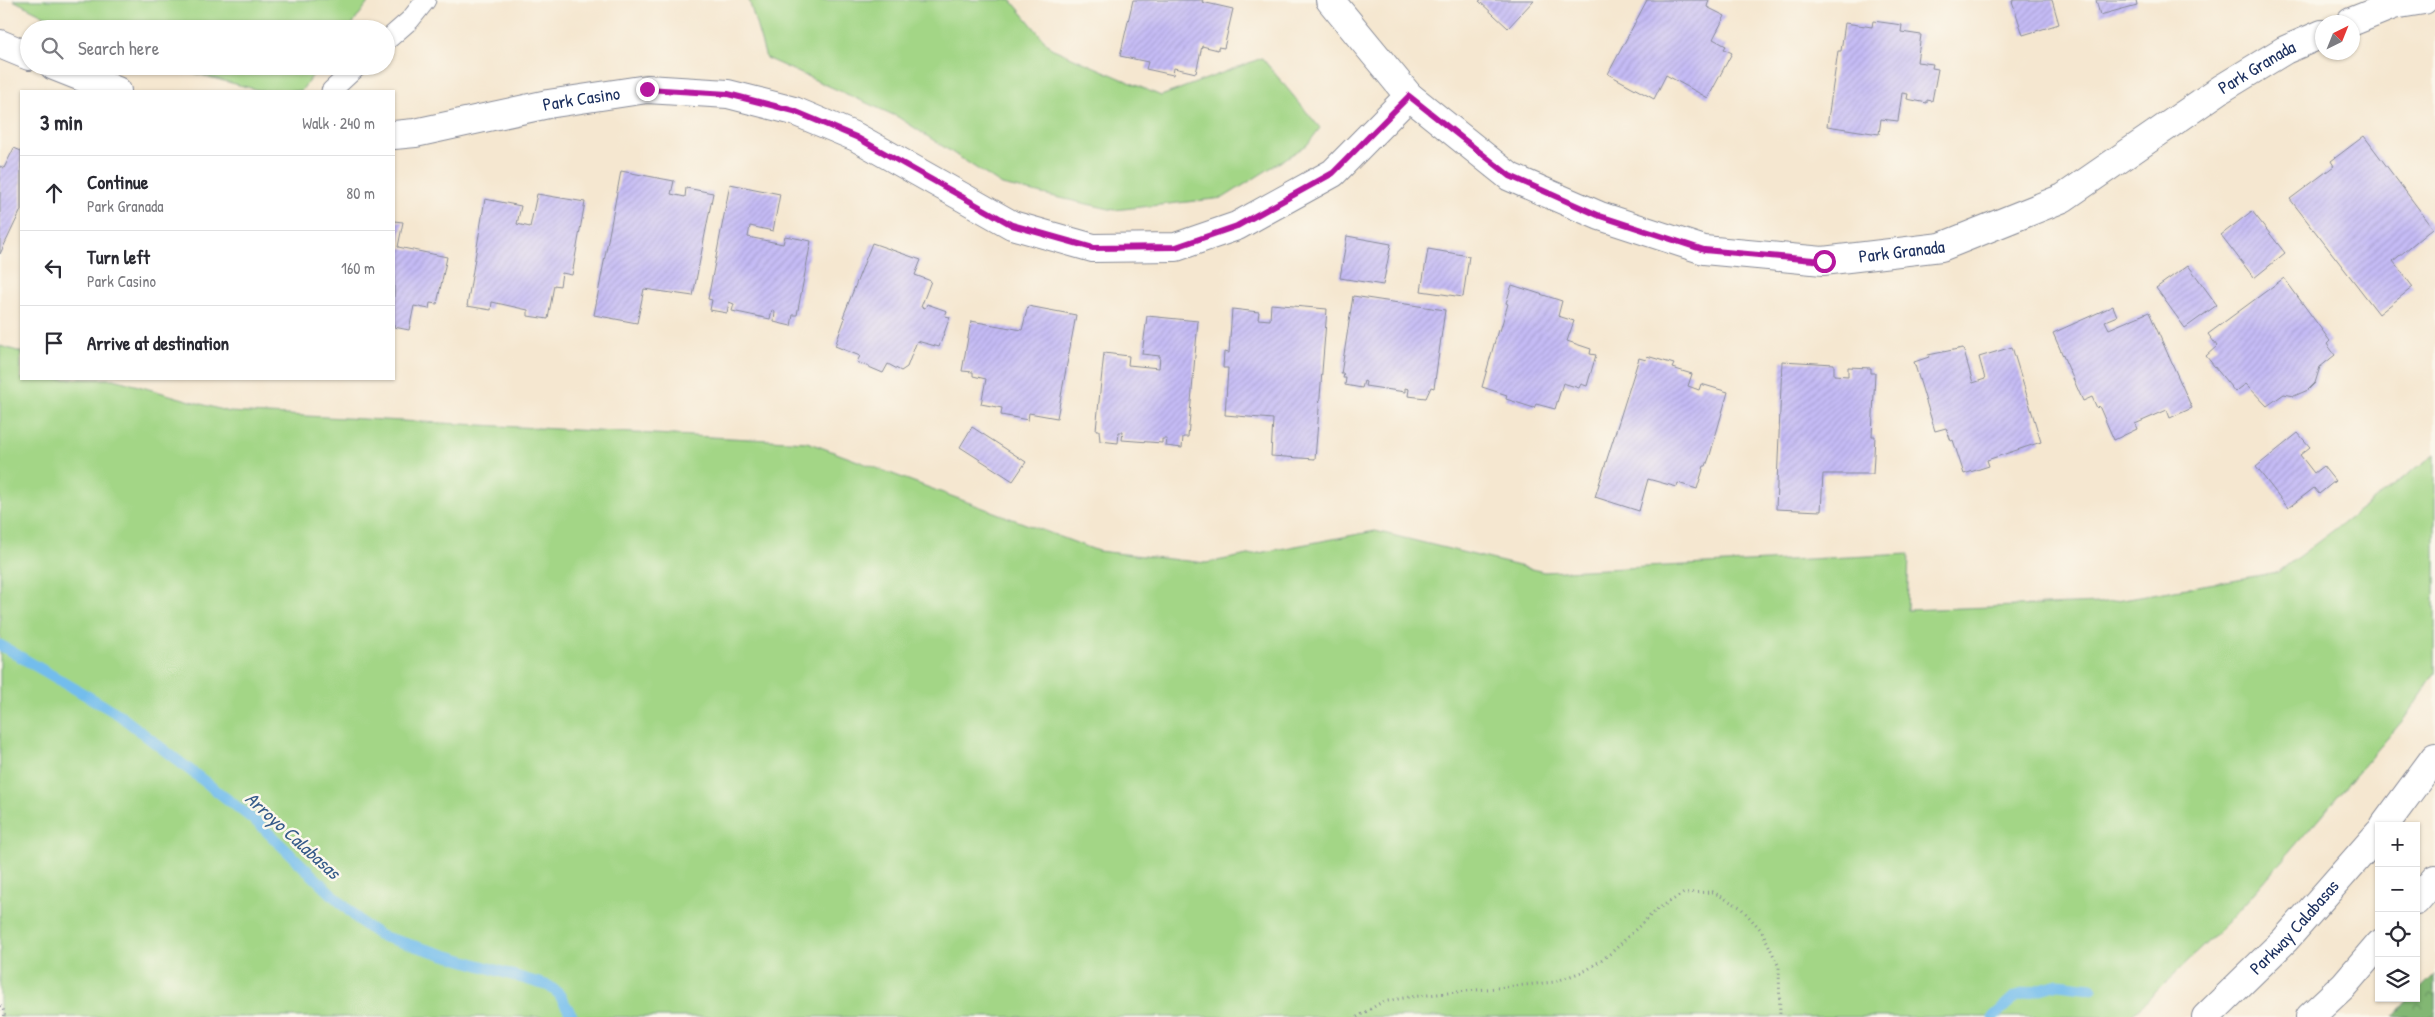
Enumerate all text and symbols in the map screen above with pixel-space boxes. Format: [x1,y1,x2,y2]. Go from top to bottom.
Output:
north arrow [2315,15,2360,60]
search box [20,20,395,75]
icon: search [38,34,66,62]
street label: Park Granada [2213,34,2299,100]
text: Search here [78,35,159,61]
route end [636,78,659,101]
street label: Park Casino [540,80,622,117]
text: 3 min [40,108,83,137]
text: Walk · 240 m [302,112,375,134]
text: Continue [87,169,148,195]
icon: ahead [40,179,68,207]
text: 80 m [346,182,375,204]
text: Park Granada [87,195,164,217]
street label: Park Granada [1857,234,1946,269]
text: Turn left [87,244,150,270]
route start [1813,250,1836,273]
icon: left [40,254,68,282]
text: 160 m [341,257,375,279]
text: Park Casino [87,270,156,292]
icon: arrive [40,329,68,357]
text: Arrive at destination [87,330,229,356]
water label: Arroyo Calabasas [240,785,347,886]
map controls [2375,822,2420,1002]
button: + [2375,822,2420,867]
button: − [2375,867,2420,912]
street label: Parkway Calabasas [2244,874,2345,980]
button: locate [2375,912,2420,957]
button: layers [2375,957,2420,1002]

